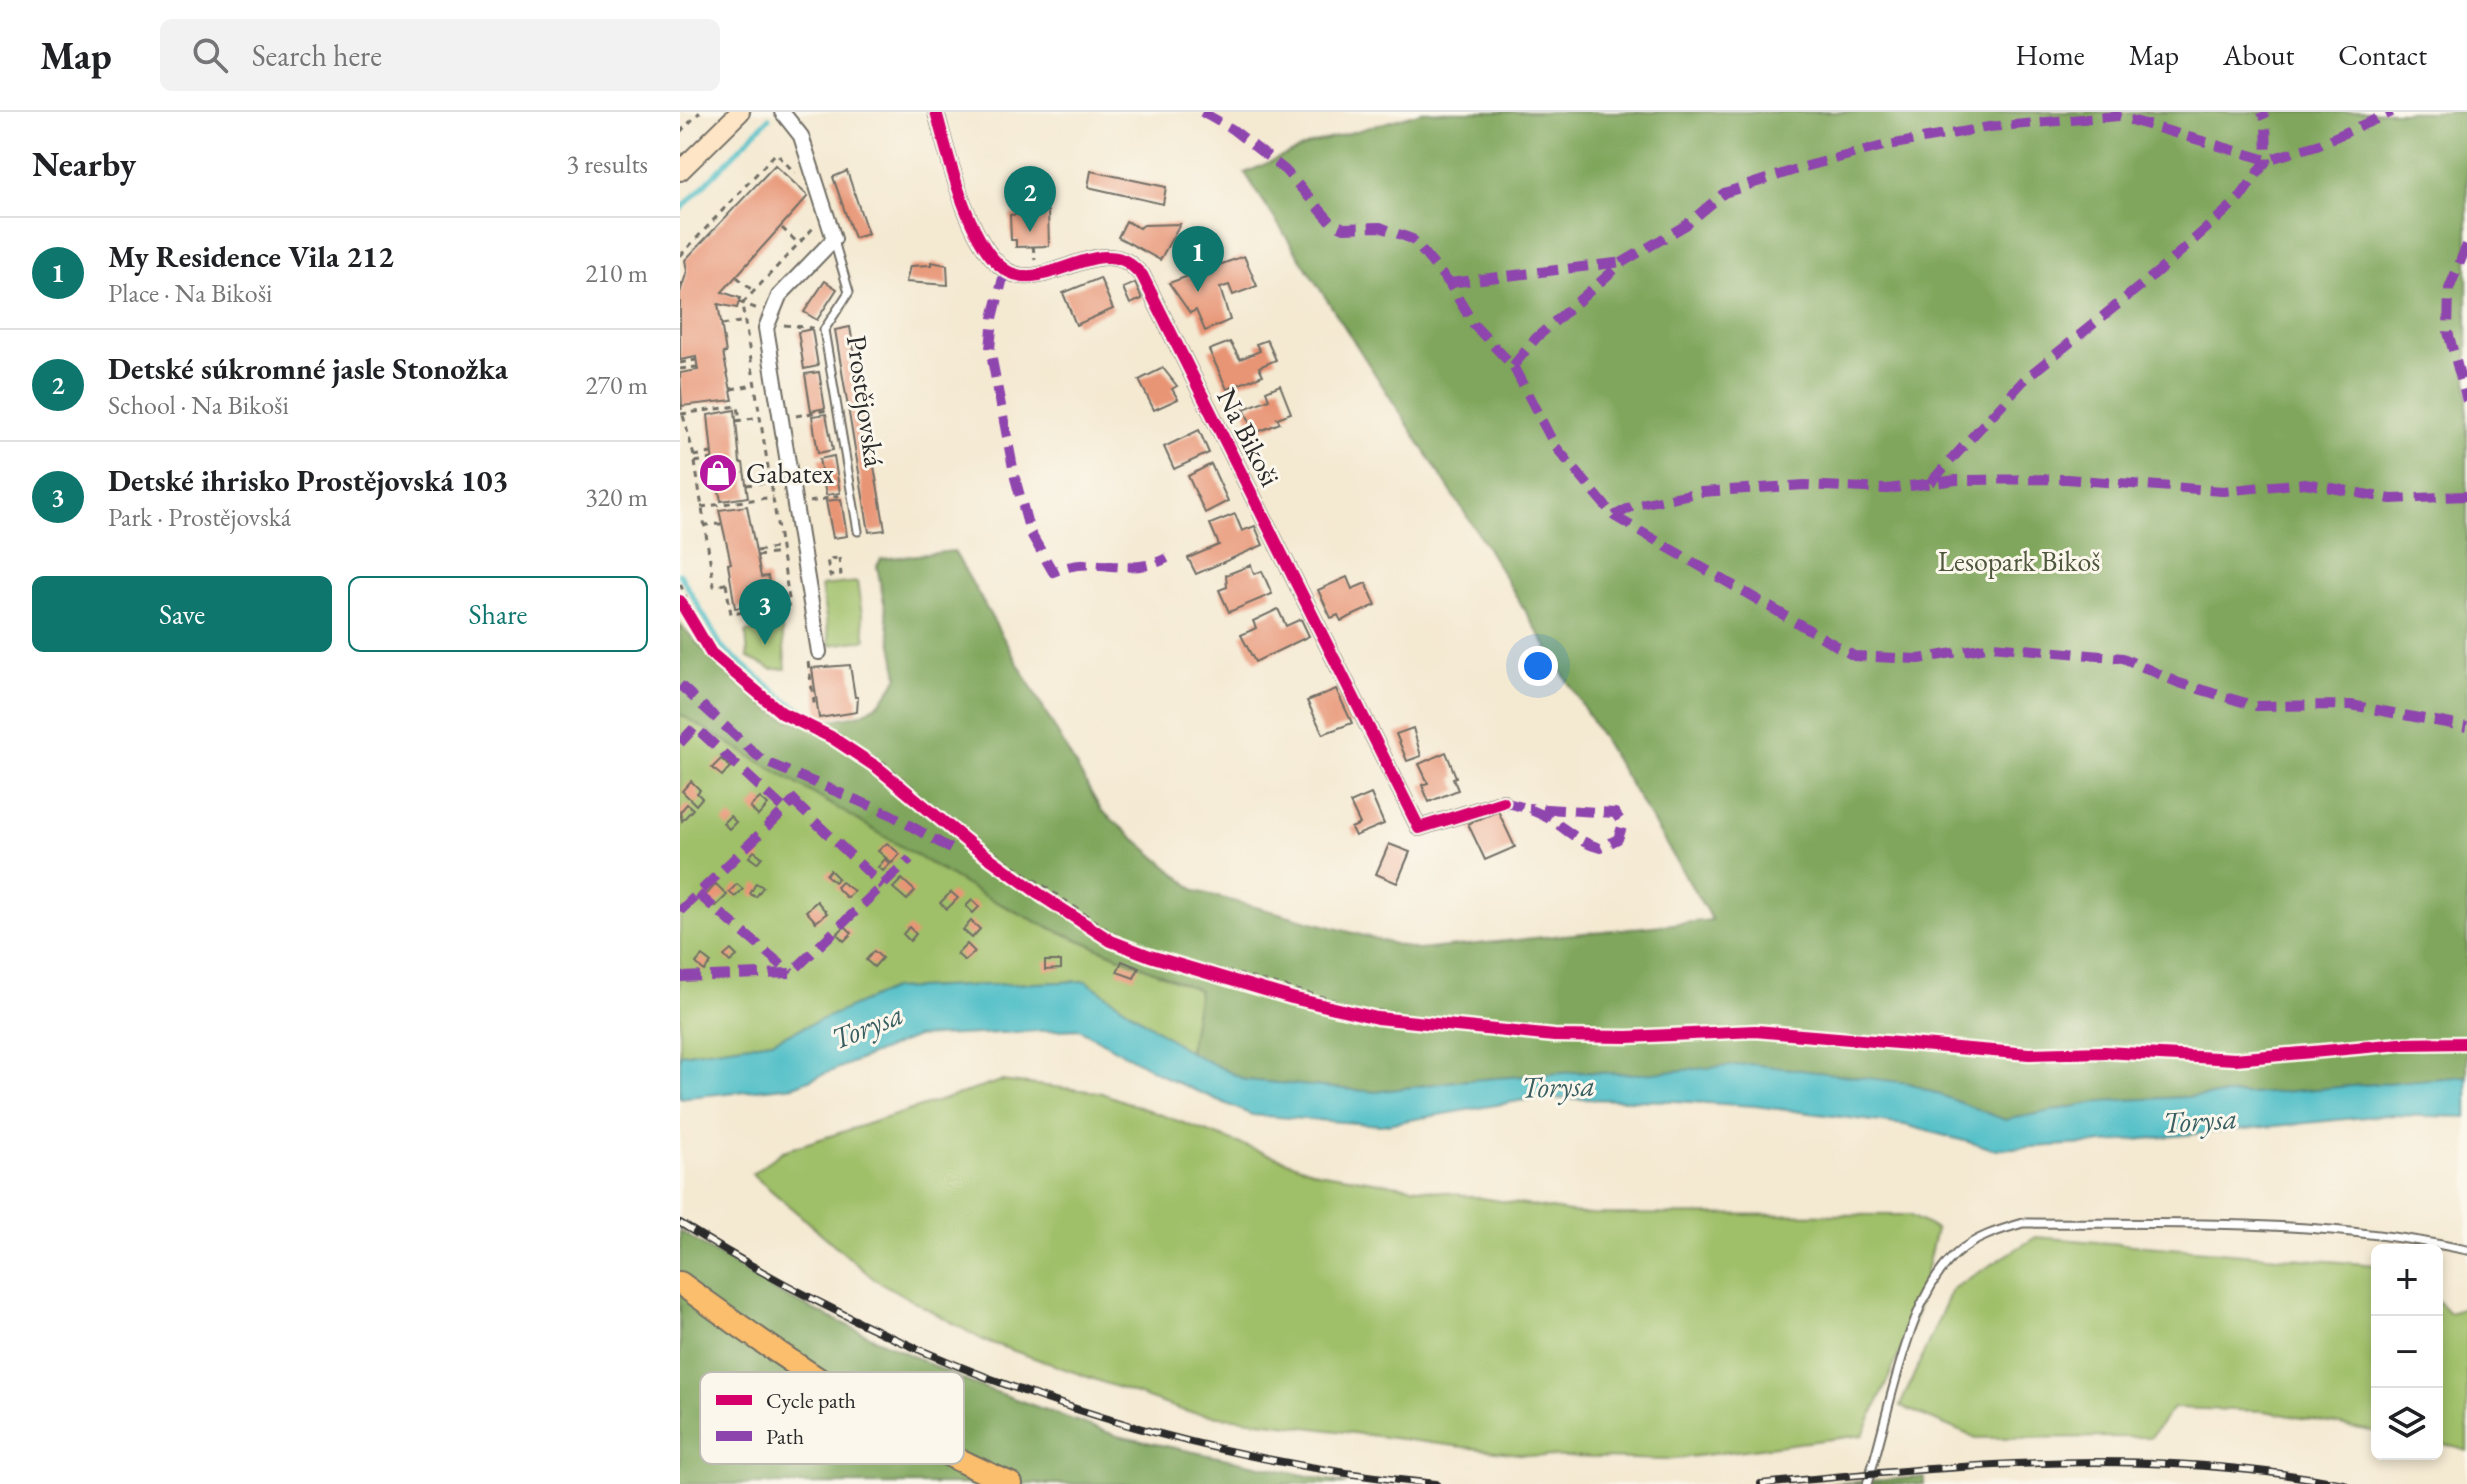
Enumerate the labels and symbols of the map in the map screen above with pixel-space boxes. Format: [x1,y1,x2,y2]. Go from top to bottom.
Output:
pin: 2 [1004,166,1056,232]
pin: 1 [1172,226,1224,292]
street label: Prostějovská [839,333,893,470]
street label: Na Bikoši [1209,382,1289,492]
shop icon: Gabatex [697,452,739,494]
place label: Gabatex [746,455,834,491]
park label: Lesopark Bikoš [1938,543,2100,579]
pin: 3 [739,579,791,645]
your location [1518,646,1558,686]
water label: Torysa [825,994,909,1058]
water label: Torysa [1520,1065,1596,1107]
water label: Torysa [2161,1098,2239,1142]
legend [700,1372,964,1464]
text: Cycle path [766,1386,856,1415]
text: Path [766,1422,804,1451]

